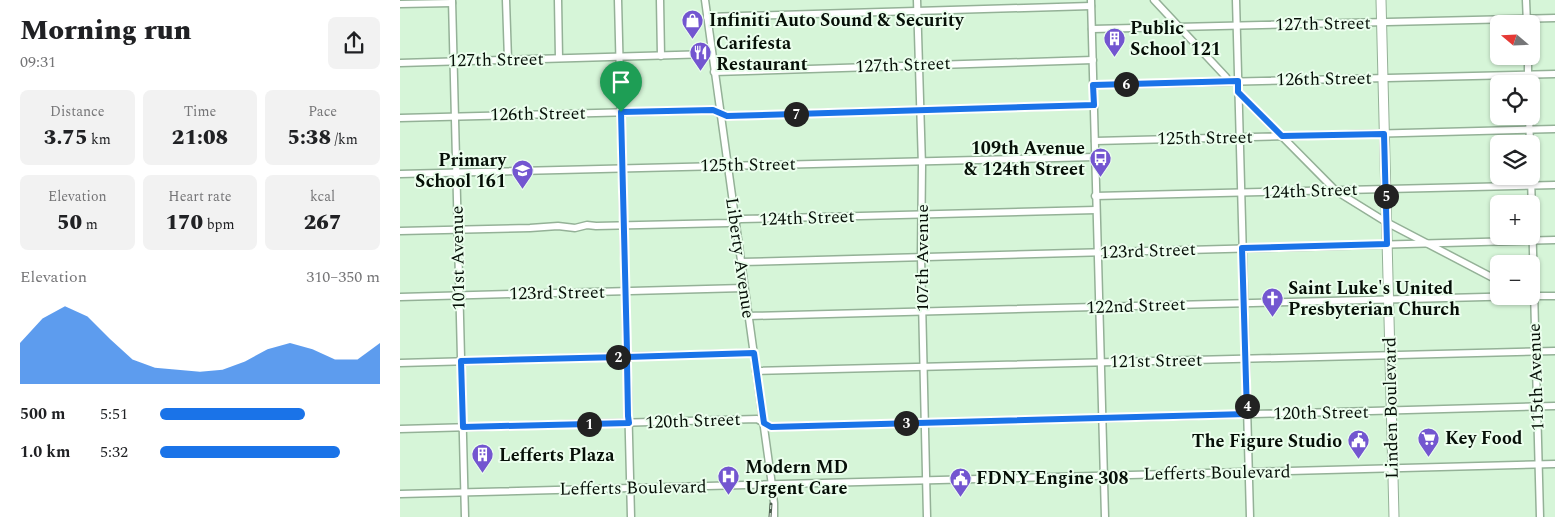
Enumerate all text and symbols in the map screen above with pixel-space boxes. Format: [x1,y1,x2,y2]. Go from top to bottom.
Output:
place label: Infiniti Auto Sound & Security [709,7,965,34]
shop icon: Infiniti Auto Sound & Security [681,8,705,39]
text: Morning run [20,9,191,52]
street label: 127th Street [1275,10,1371,38]
place label: Public School 121 [1130,15,1221,63]
north arrow [1490,15,1540,65]
map controls [1490,15,1540,305]
button: share [328,17,380,69]
building icon: Public School 121 [1102,26,1126,57]
place label: Carifesta Restaurant [716,30,808,78]
restaurant icon: Carifesta Restaurant [688,41,712,72]
street label: 127th Street [448,46,544,74]
text: 09:31 [20,50,56,74]
street label: 127th Street [855,50,951,80]
pin [600,61,642,112]
street label: 126th Street [1276,65,1372,93]
icon: arrive [607,68,635,96]
pin: 6 [1114,72,1138,96]
text: 6 [1123,74,1130,95]
button: locate [1490,75,1540,125]
street label: 126th Street [490,100,586,128]
text: Distance [50,101,105,122]
text: Time [184,101,216,122]
text: Pace [308,101,337,122]
pin: 7 [784,102,808,126]
text: 7 [793,104,800,125]
text: 3.75 [44,122,87,154]
text: 21:08 [172,122,228,154]
text: 5:38 [287,122,331,154]
street label: 125th Street [1157,124,1253,152]
text: km [87,129,111,150]
text: /km [331,129,358,150]
place label: 109th Avenue & 124th Street [964,135,1085,183]
button: layers [1490,135,1540,185]
bus stop icon: 109th Avenue & 124th Street [1089,146,1113,177]
place label: Primary School 161 [415,147,507,195]
street label: 125th Street [700,151,796,179]
school or university icon: Primary School 161 [510,158,534,189]
street label: 124th Street [1262,176,1358,206]
pin: 5 [1374,184,1398,208]
text: Elevation [48,186,107,207]
text: Heart rate [168,186,232,207]
text: kcal [310,186,335,207]
text: 5 [1383,186,1390,207]
button: + [1490,195,1540,245]
street label: Liberty Avenue [718,196,762,320]
street label: 124th Street [759,203,855,233]
street label: 107th Avenue [909,204,936,312]
street label: 101st Avenue [444,205,472,311]
text: 50 [57,207,82,239]
text: 170 [165,207,203,239]
text: 267 [304,207,342,239]
text: m [82,214,98,235]
text: bpm [203,214,235,235]
street label: 123rd Street [1100,236,1196,266]
button: − [1490,255,1540,305]
text: Elevation [20,265,87,289]
text: 310–350 m [306,265,380,289]
place label: Saint Luke's United Presbyterian Church [1288,275,1460,323]
street label: 123rd Street [509,279,605,307]
church icon: Saint Luke's United Presbyterian Church [1260,286,1284,317]
street label: 122nd Street [1086,291,1186,321]
street label: 115th Avenue [1521,323,1551,431]
street label: Linden Boulevard [1376,337,1406,479]
pin: 2 [606,344,630,370]
text: 2 [615,347,622,368]
street label: 121st Street [1109,347,1203,375]
pin: 4 [1234,394,1260,418]
text: 4 [1244,396,1251,417]
street label: 120th Street [1273,399,1369,427]
text: 500 m [20,402,65,426]
text: 5:51 [100,402,128,426]
street label: 120th Street [645,406,741,436]
pin: 3 [894,410,918,436]
pin: 1 [576,412,602,436]
text: 3 [903,413,910,434]
text: 1 [586,414,593,435]
place label: Key Food [1445,425,1523,452]
supermarket icon: Key Food [1417,426,1441,457]
place label: The Figure Studio [1192,428,1342,455]
public building icon: The Figure Studio [1346,429,1370,460]
text: 1.0 km [20,440,70,464]
text: 5:32 [100,440,128,464]
place label: Lefferts Plaza [499,442,615,469]
building icon: Lefferts Plaza [471,443,495,474]
place label: Modern MD Urgent Care [745,454,848,502]
street label: Lefferts Boulevard [1143,458,1291,488]
hospital icon: Modern MD Urgent Care [717,465,741,496]
place label: FDNY Engine 308 [976,465,1128,492]
public building icon: FDNY Engine 308 [948,466,972,497]
street label: Lefferts Boulevard [559,473,707,503]

